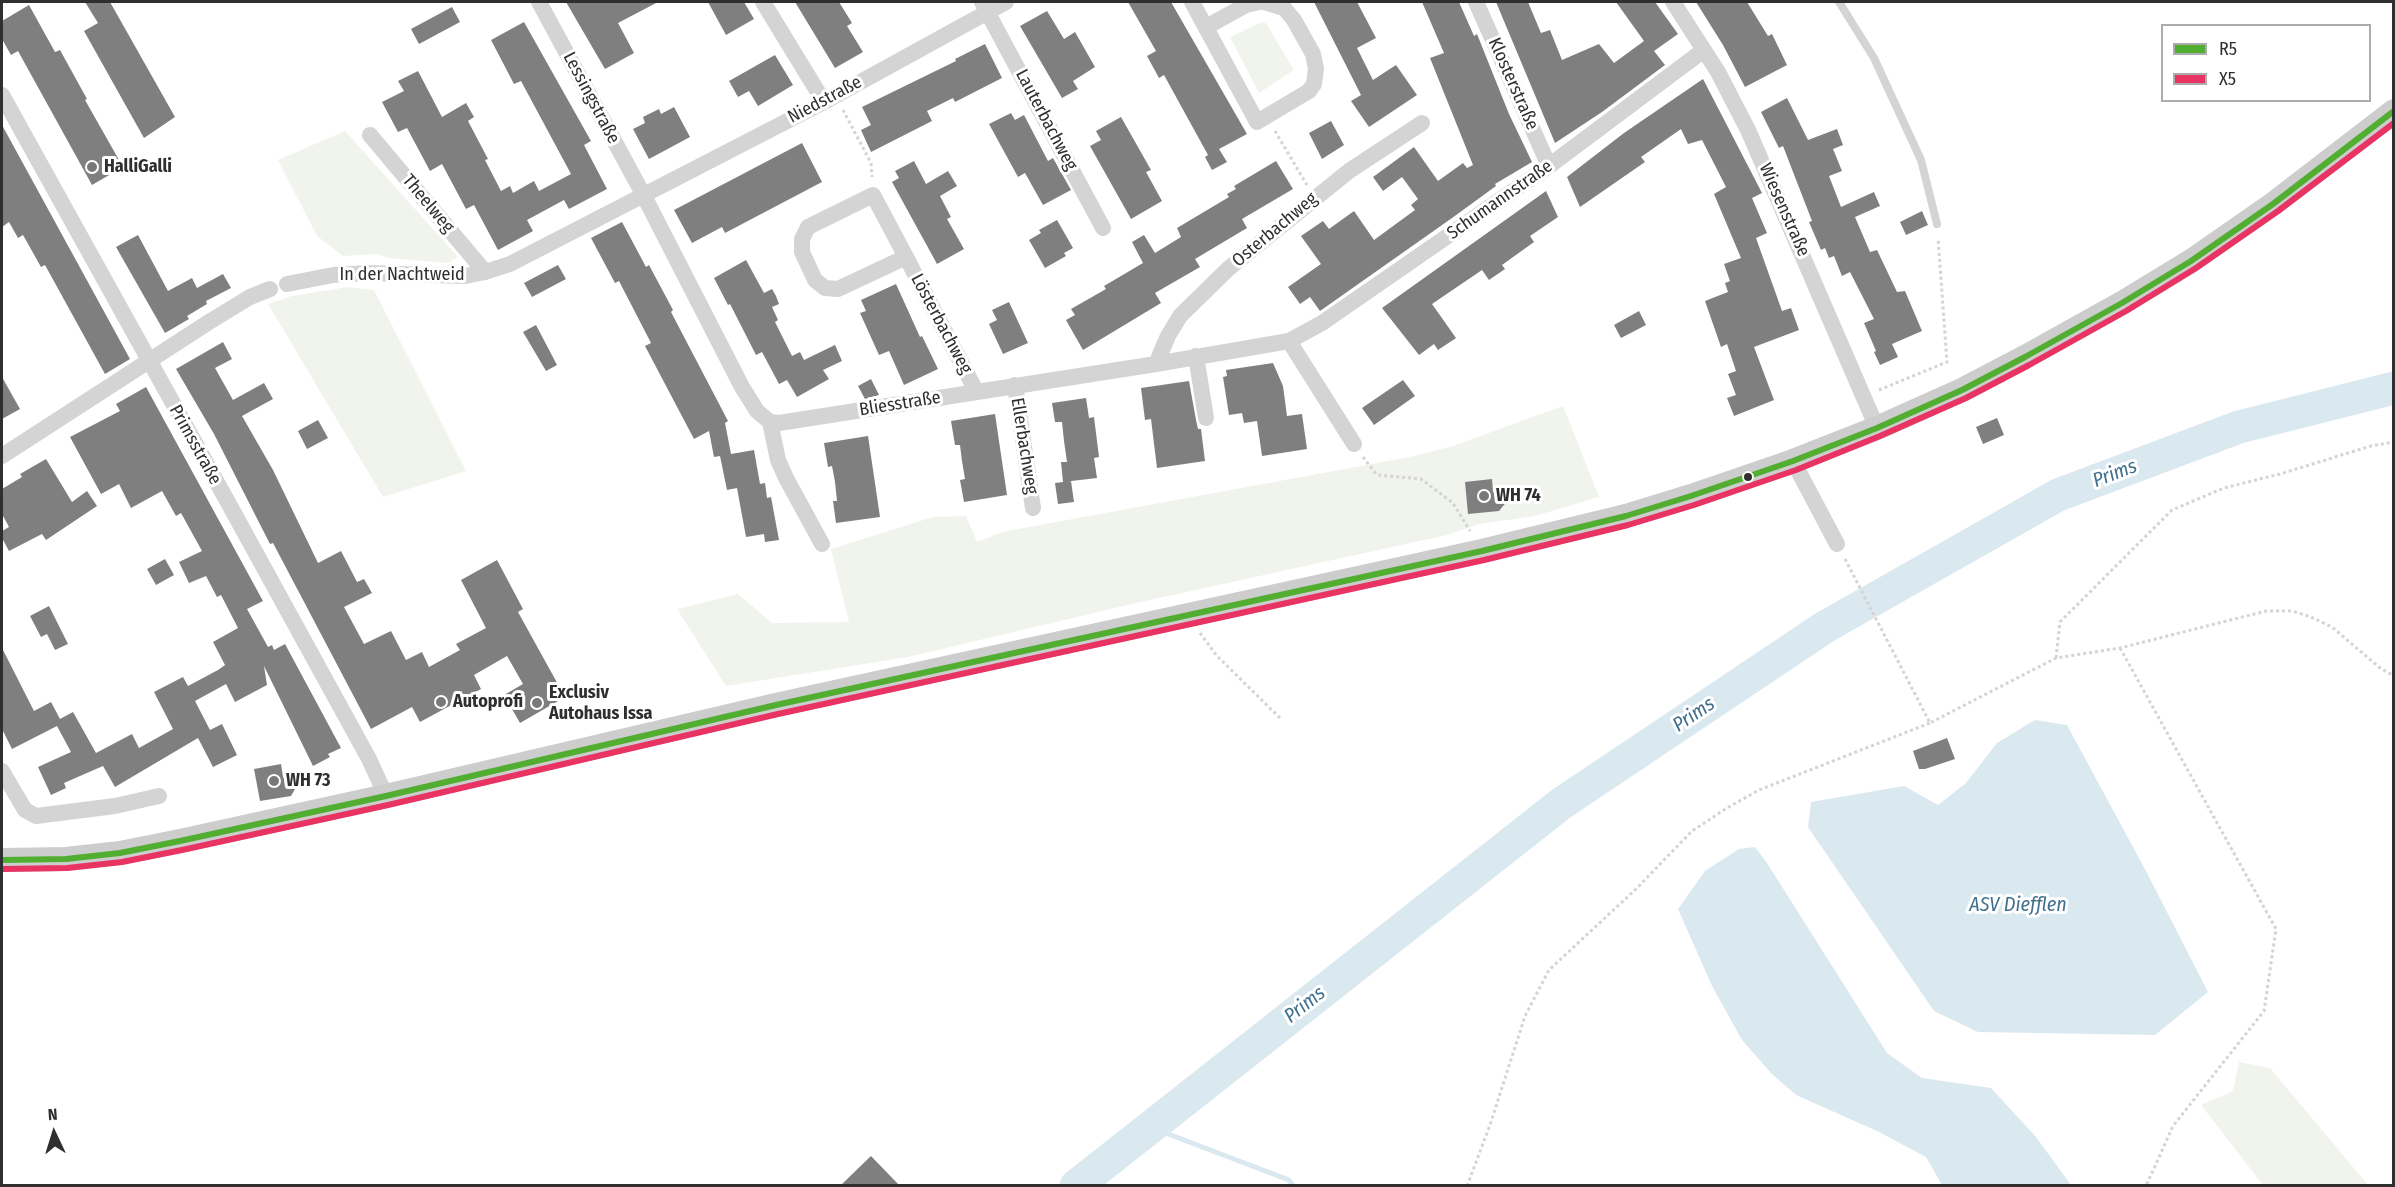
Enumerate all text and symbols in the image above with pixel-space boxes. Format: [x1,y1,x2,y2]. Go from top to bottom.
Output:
legend [2161,24,2371,102]
street label: Klosterstraße [1483,35,1543,133]
text: R5 [2219,38,2237,60]
street label: Lessingstraße [558,48,624,148]
street label: Lauterbachweg [1010,66,1082,174]
text: X5 [2219,68,2236,90]
street label: Niedstraße [784,72,866,128]
place label: HalliGalli [104,156,172,178]
street label: Schumannstraße [1443,156,1557,244]
marker: HalliGalli [85,160,99,174]
street label: Wiesenstraße [1754,160,1814,260]
street label: Theelweg [397,170,459,238]
street label: Osterbachweg [1228,188,1322,272]
street label: In der Nachtweid [339,264,465,286]
street label: Lösterbachweg [906,270,976,378]
street label: Bliesstraße [858,387,942,421]
street label: Ellerbachweg [1006,396,1042,496]
street label: Primsstraße [164,401,226,489]
water label: Prims [2089,455,2141,493]
unlabelled marker [1742,471,1754,483]
place label: WH 74 [1496,485,1541,507]
marker: WH 74 [1477,489,1491,503]
place label: Exclusiv Autohaus Issa [549,682,652,724]
place label: Autoprofi [453,691,523,713]
water label: Prims [1668,692,1720,738]
marker: Autoprofi [434,695,448,709]
marker: Exclusiv Autohaus Issa [530,696,544,710]
place label: WH 73 [286,770,331,792]
marker: WH 73 [267,774,281,788]
water label: ASV Diefflen [1969,893,2067,917]
water label: Prims [1280,982,1330,1028]
north arrow [24,1103,84,1163]
text: N [47,1105,58,1124]

